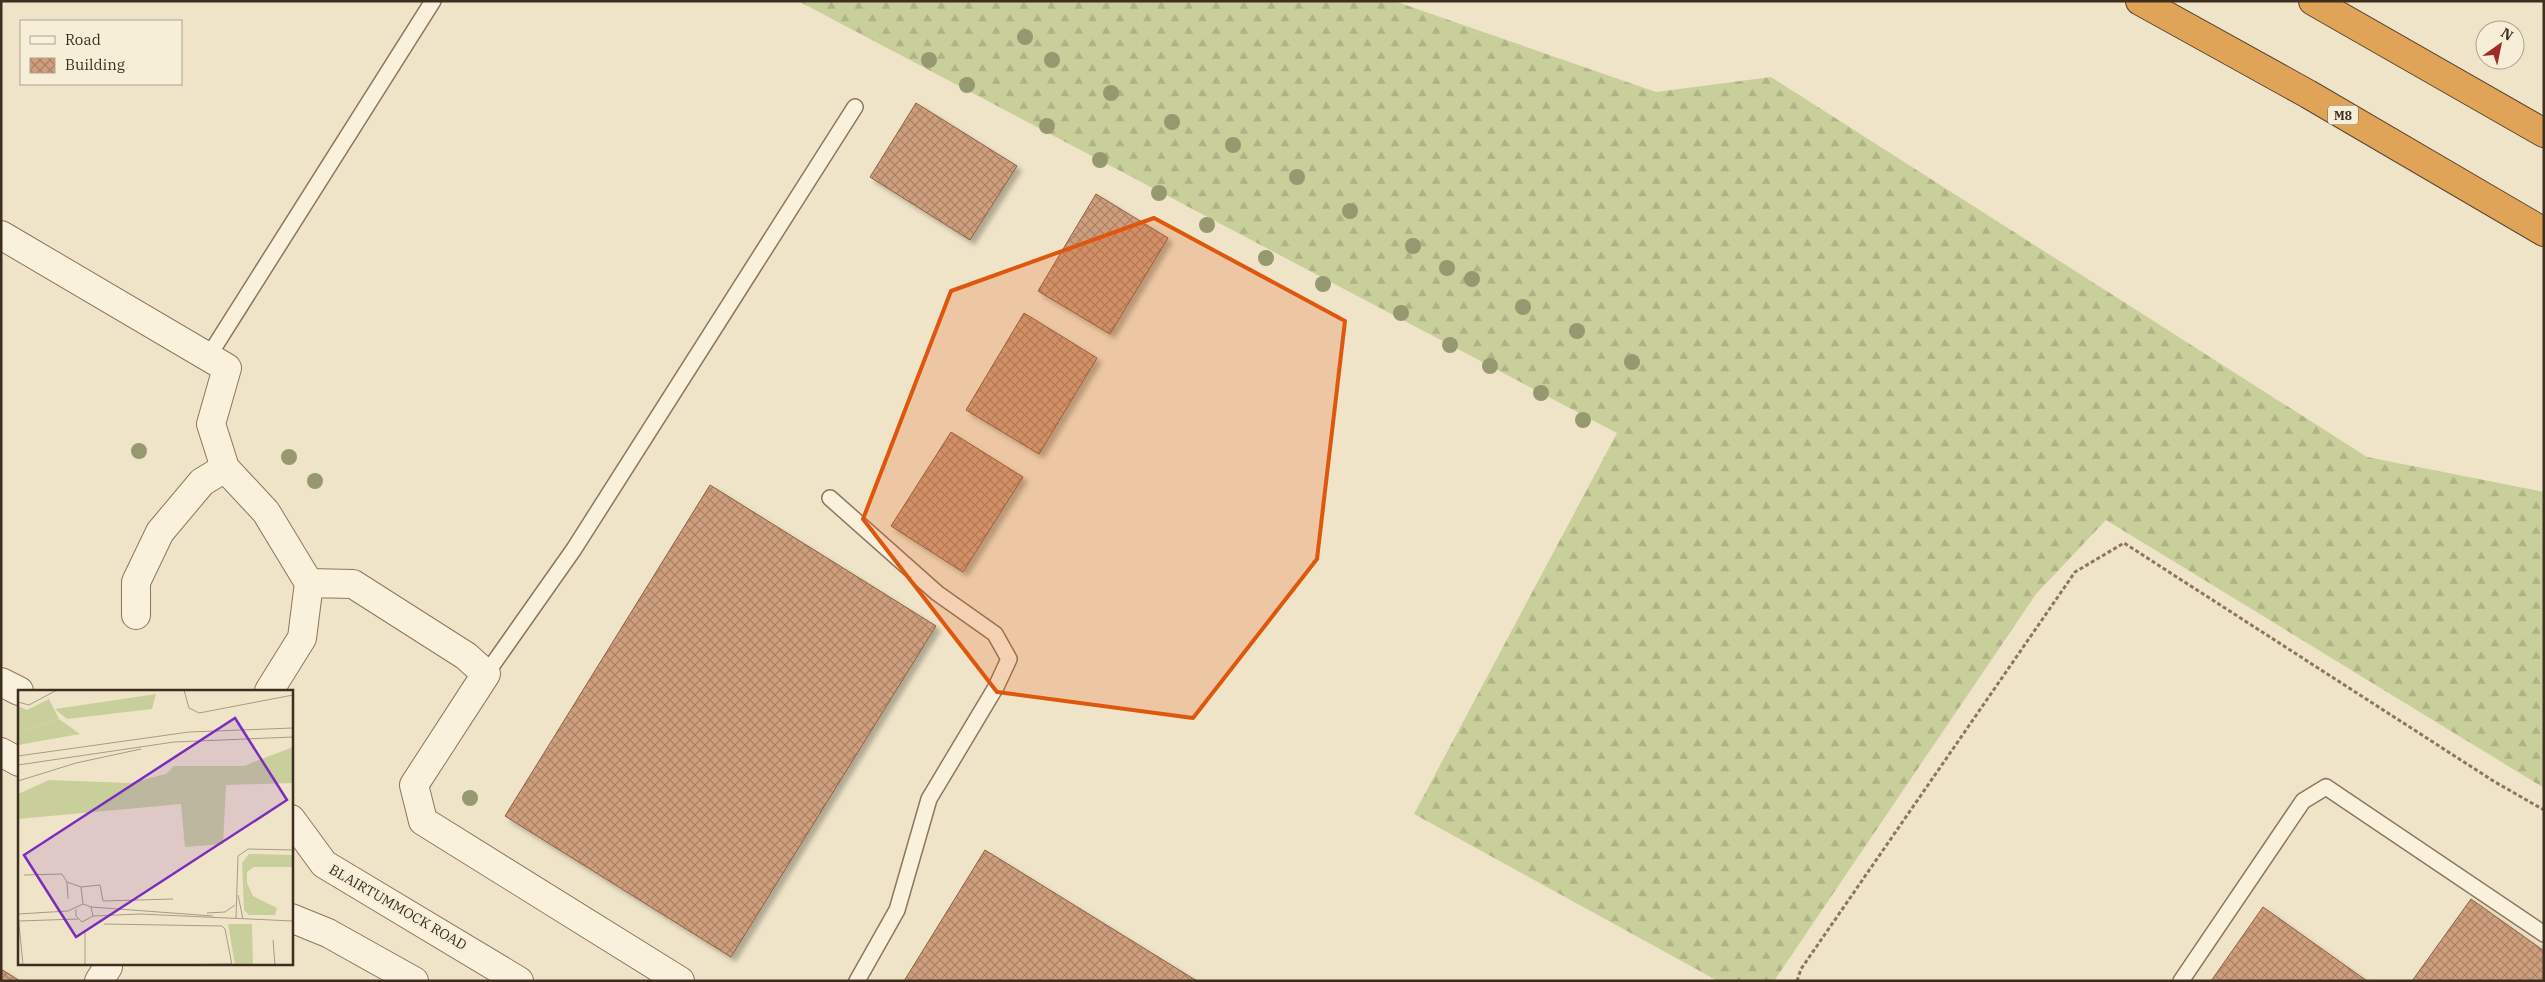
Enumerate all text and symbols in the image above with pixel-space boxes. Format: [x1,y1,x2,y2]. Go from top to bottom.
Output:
legend [20,20,182,85]
north arrow [2475,20,2525,70]
text: N [2498,24,2517,45]
text: Road [65,30,101,49]
text: Building [65,55,125,74]
road number: M8 [2328,106,2358,124]
inset map [18,690,292,964]
street label: BLAIRTUMMOCK ROAD [326,860,470,954]

